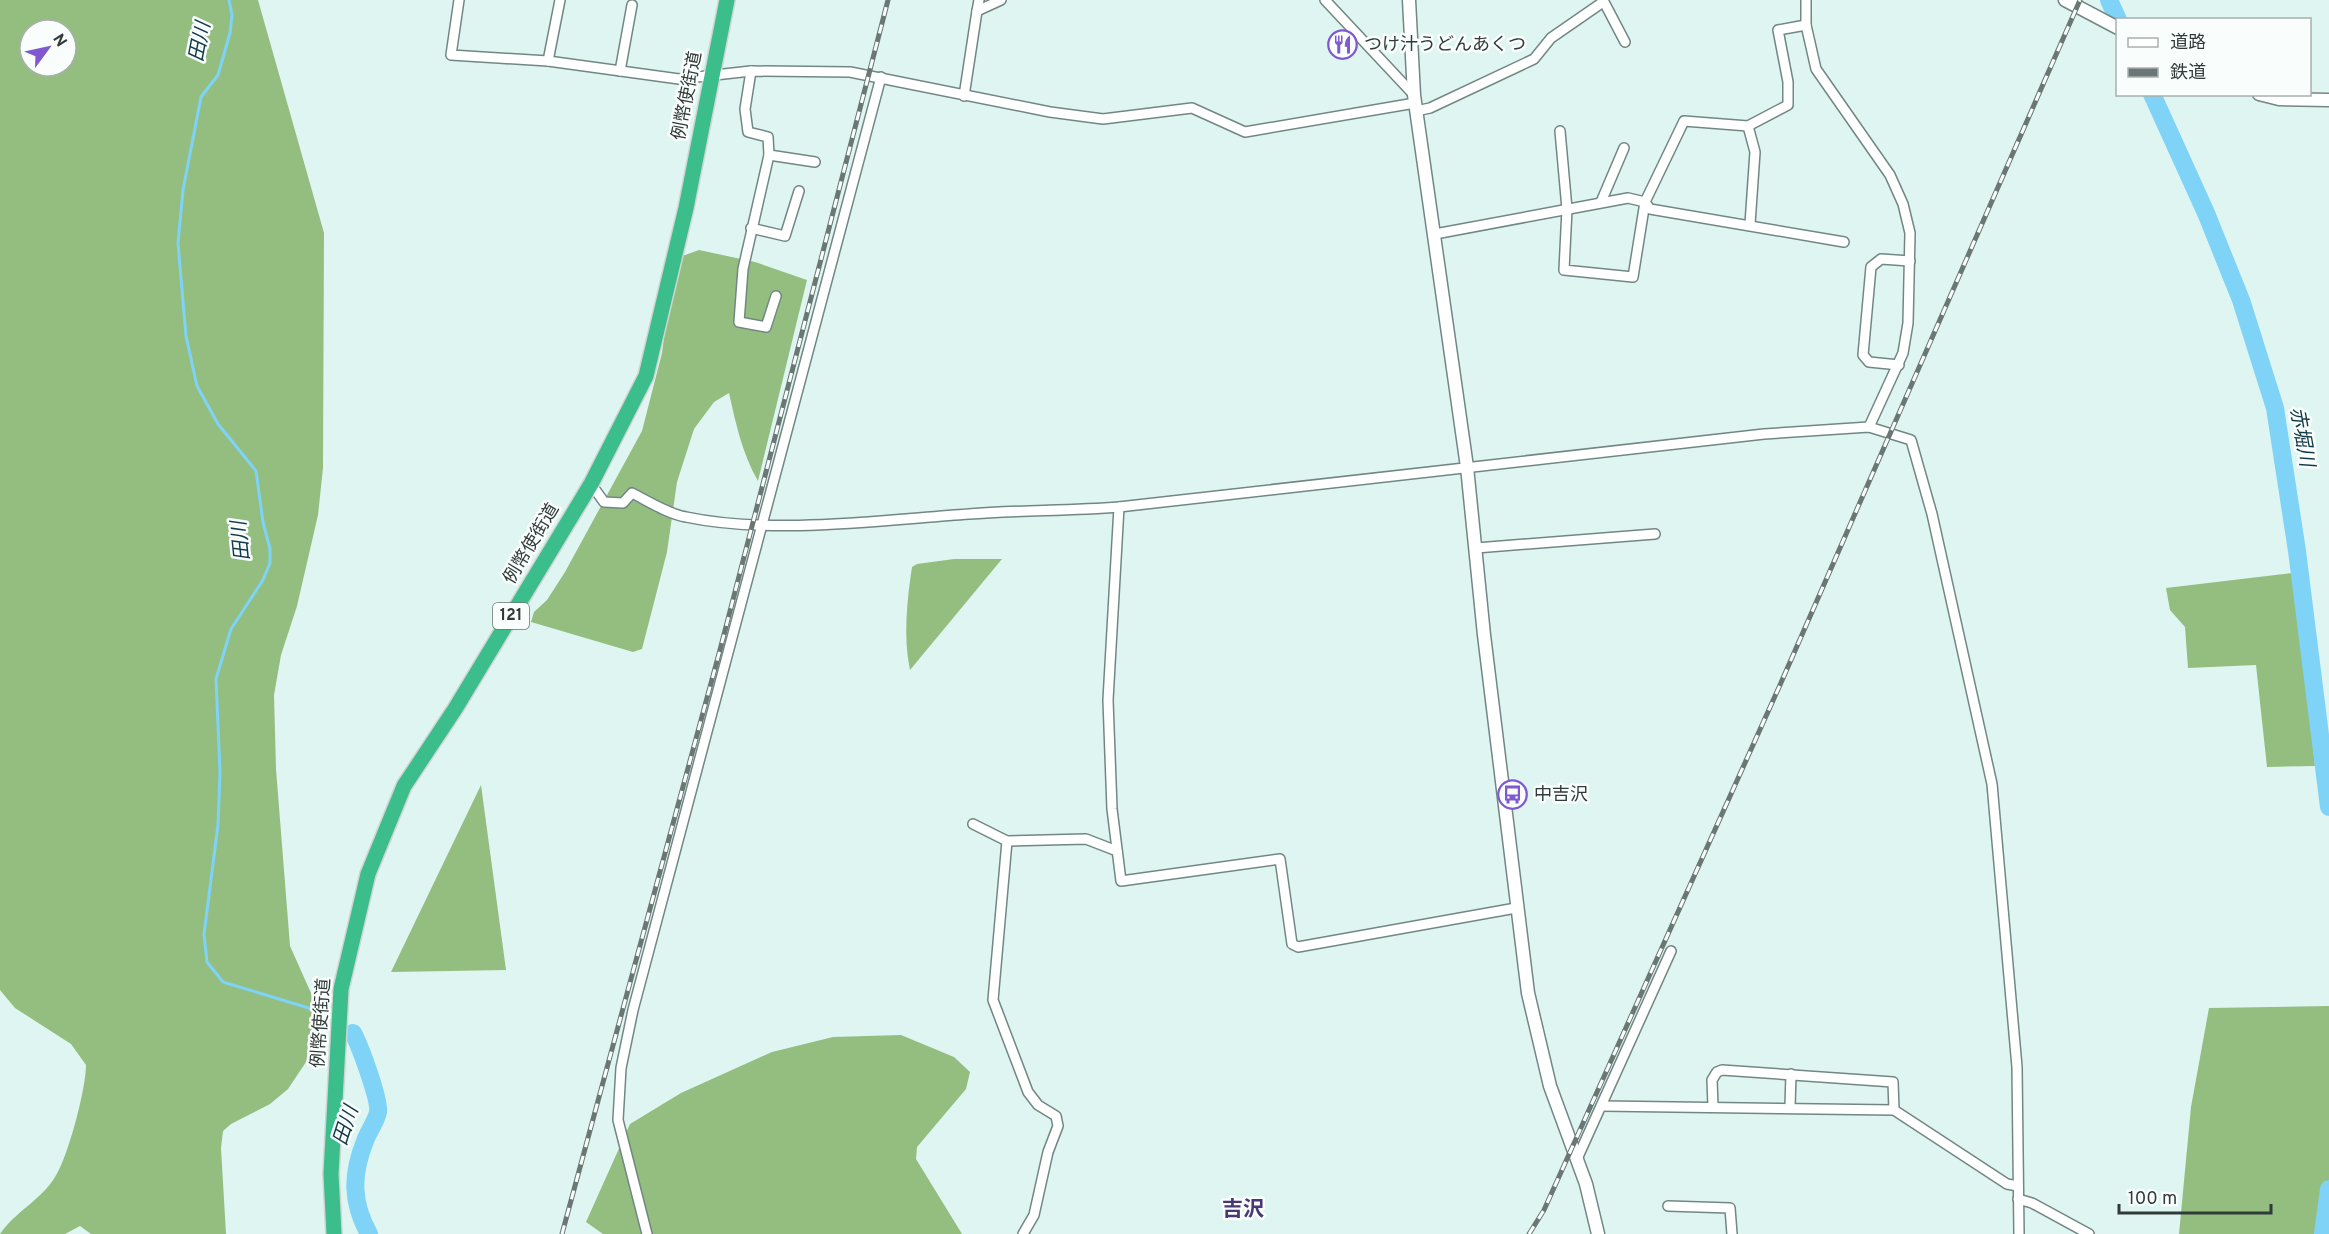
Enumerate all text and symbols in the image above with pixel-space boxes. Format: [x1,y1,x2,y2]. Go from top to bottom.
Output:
north arrow [18,18,78,78]
water label: 田川 [184,18,218,64]
legend [2116,18,2311,96]
restaurant icon: つけ汁うどんあくつ [1327,29,1359,61]
text: N [47,31,70,51]
text: 道路 [2170,32,2206,55]
place label: つけ汁うどんあくつ [1364,34,1526,57]
street label: 例幣使街道 [668,50,708,142]
text: 鉄道 [2170,62,2206,85]
water label: 赤堀川 [2283,405,2319,471]
street label: 例幣使街道 [499,500,565,588]
water label: 田川 [227,518,257,562]
road number: 121 [493,603,529,629]
bus stop icon: 中吉沢 [1497,779,1529,811]
place label: 中吉沢 [1534,784,1588,807]
street label: 例幣使街道 [307,977,337,1069]
water label: 田川 [328,1101,366,1149]
scale bar [2119,1177,2270,1215]
text: 100 m [2128,1188,2177,1211]
district label: 吉沢 [1222,1197,1264,1224]

